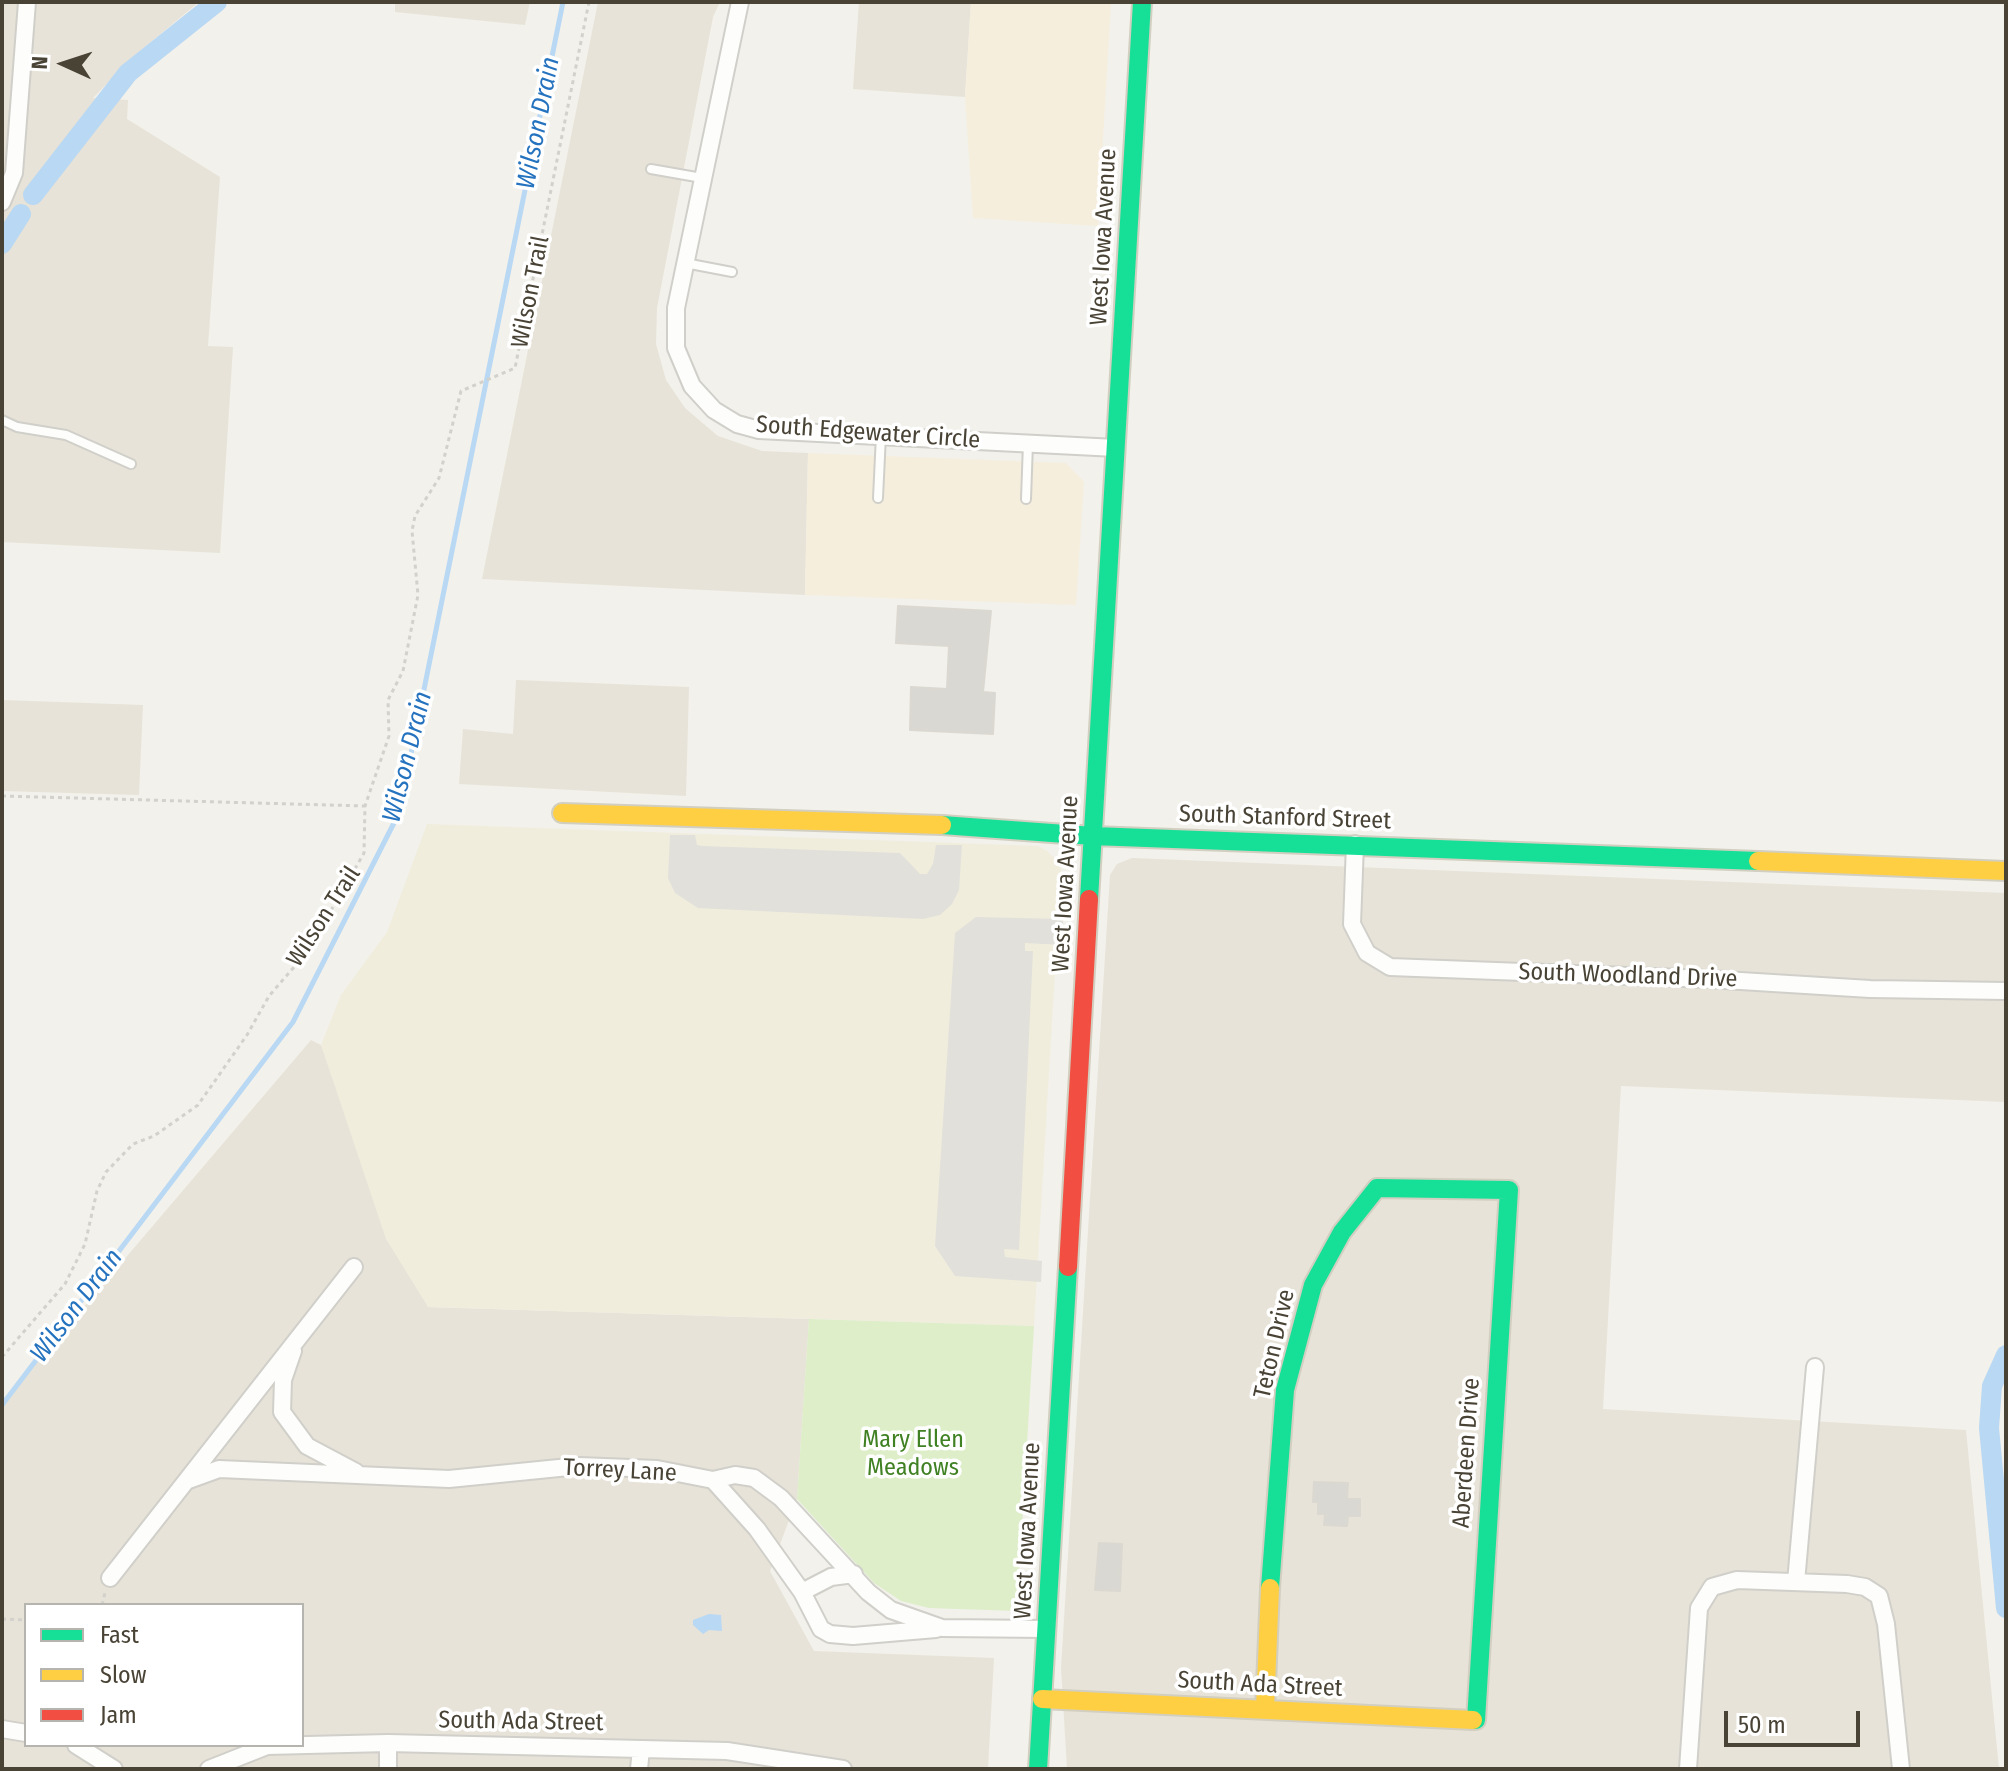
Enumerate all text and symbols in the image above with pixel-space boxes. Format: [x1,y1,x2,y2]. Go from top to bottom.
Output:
north arrow [24,24,104,104]
water label: Wilson Drain [511,54,567,192]
text: N [26,55,53,70]
street label: West Iowa Avenue [1085,148,1123,326]
street label: Wilson Trail [506,233,556,351]
street label: South Edgewater Circle [755,411,981,455]
water label: Wilson Drain [377,688,439,826]
street label: West Iowa Avenue [1047,795,1085,973]
street label: South Stanford Street [1178,800,1392,836]
street label: Wilson Trail [281,861,367,973]
street label: South Woodland Drive [1518,958,1738,994]
water label: Wilson Drain [24,1243,130,1369]
street label: Teton Drive [1249,1287,1301,1401]
street label: Aberdeen Drive [1447,1377,1487,1529]
park label: Mary Ellen Meadows [862,1426,964,1482]
street label: West Iowa Avenue [1009,1442,1047,1620]
street label: Torrey Lane [563,1454,677,1488]
legend [24,1603,304,1747]
text: Fast [100,1621,139,1649]
text: Slow [100,1661,146,1689]
street label: South Ada Street [1177,1666,1343,1704]
scale bar [1728,1695,1864,1745]
text: Jam [100,1701,137,1729]
street label: South Ada Street [438,1706,604,1738]
text: 50 m [1738,1711,1786,1739]

